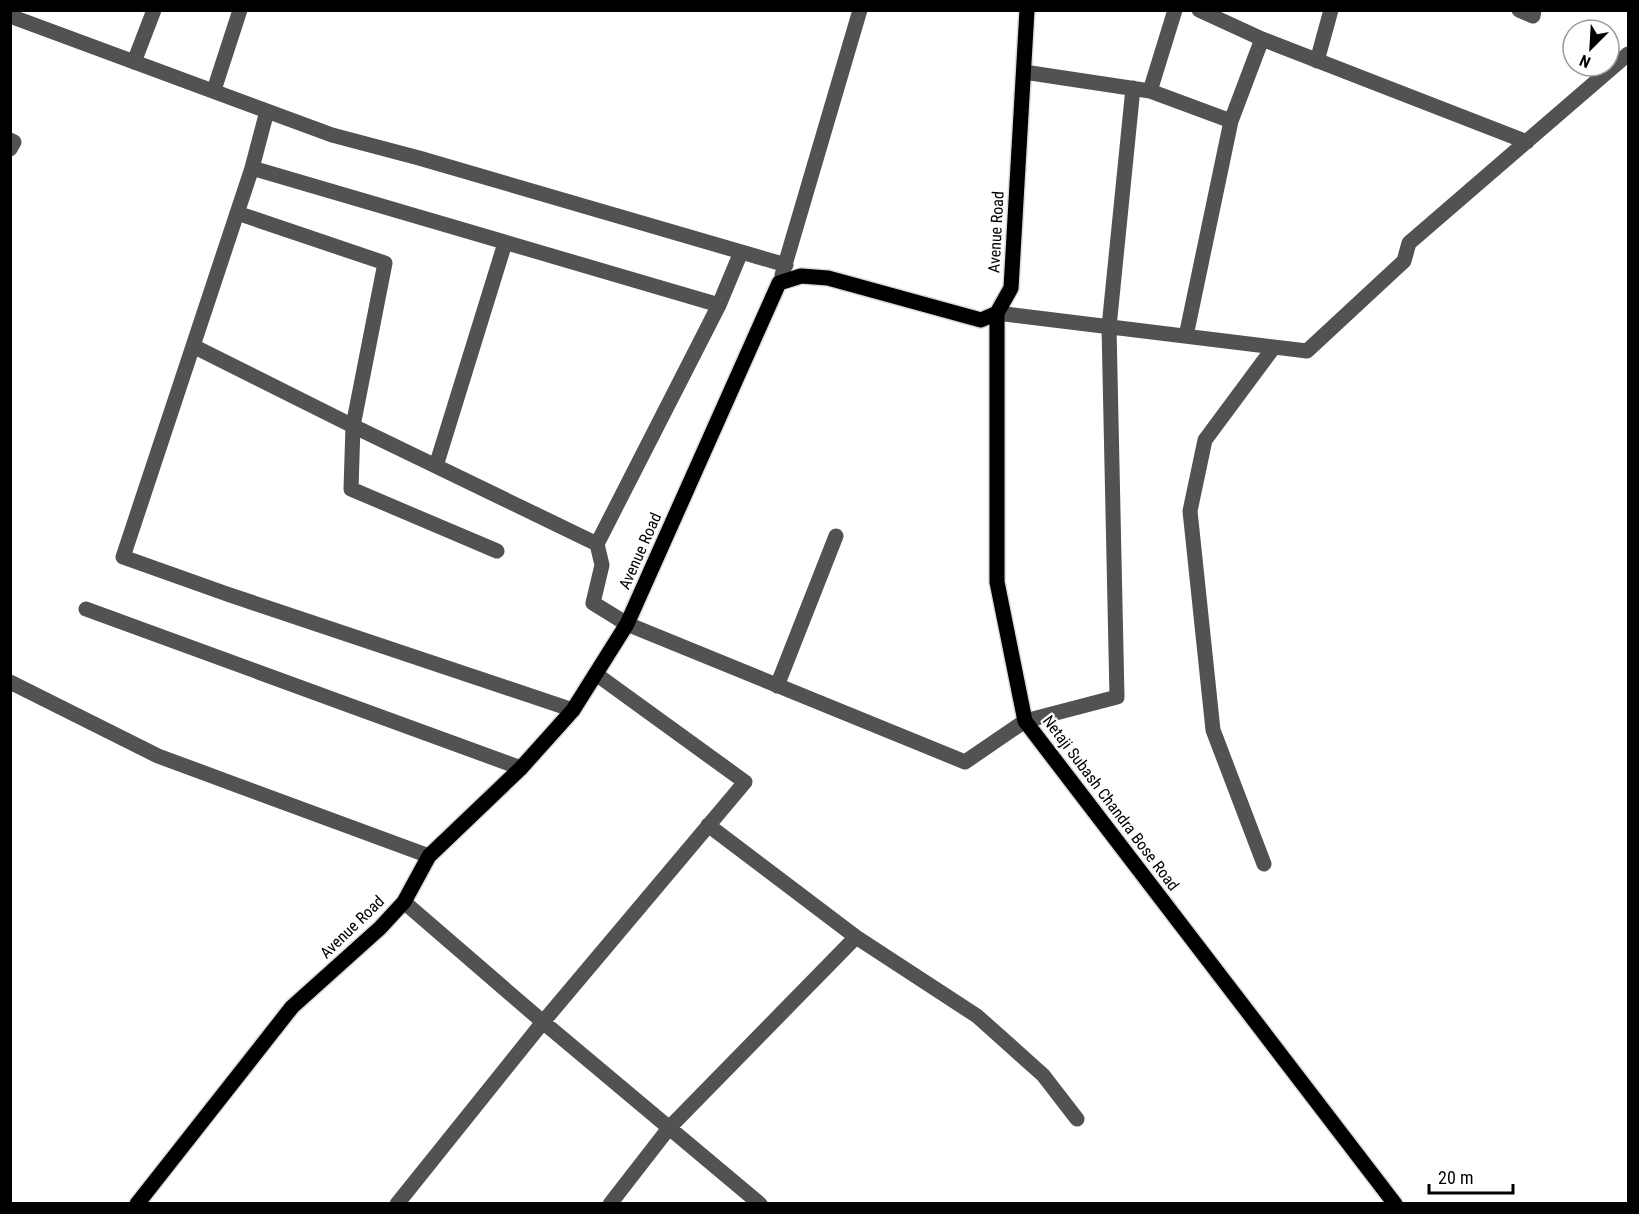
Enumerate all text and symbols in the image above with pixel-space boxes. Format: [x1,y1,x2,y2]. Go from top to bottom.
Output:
north arrow [1561,18,1621,78]
text: N [1577,51,1593,72]
street label: Avenue Road [984,191,1008,273]
street label: Avenue Road [615,510,665,592]
street label: Netaji Subash Chandra Bose Road [1039,712,1183,894]
street label: Avenue Road [316,892,388,962]
scale bar [1429,1157,1513,1195]
text: 20 m [1438,1167,1473,1188]

